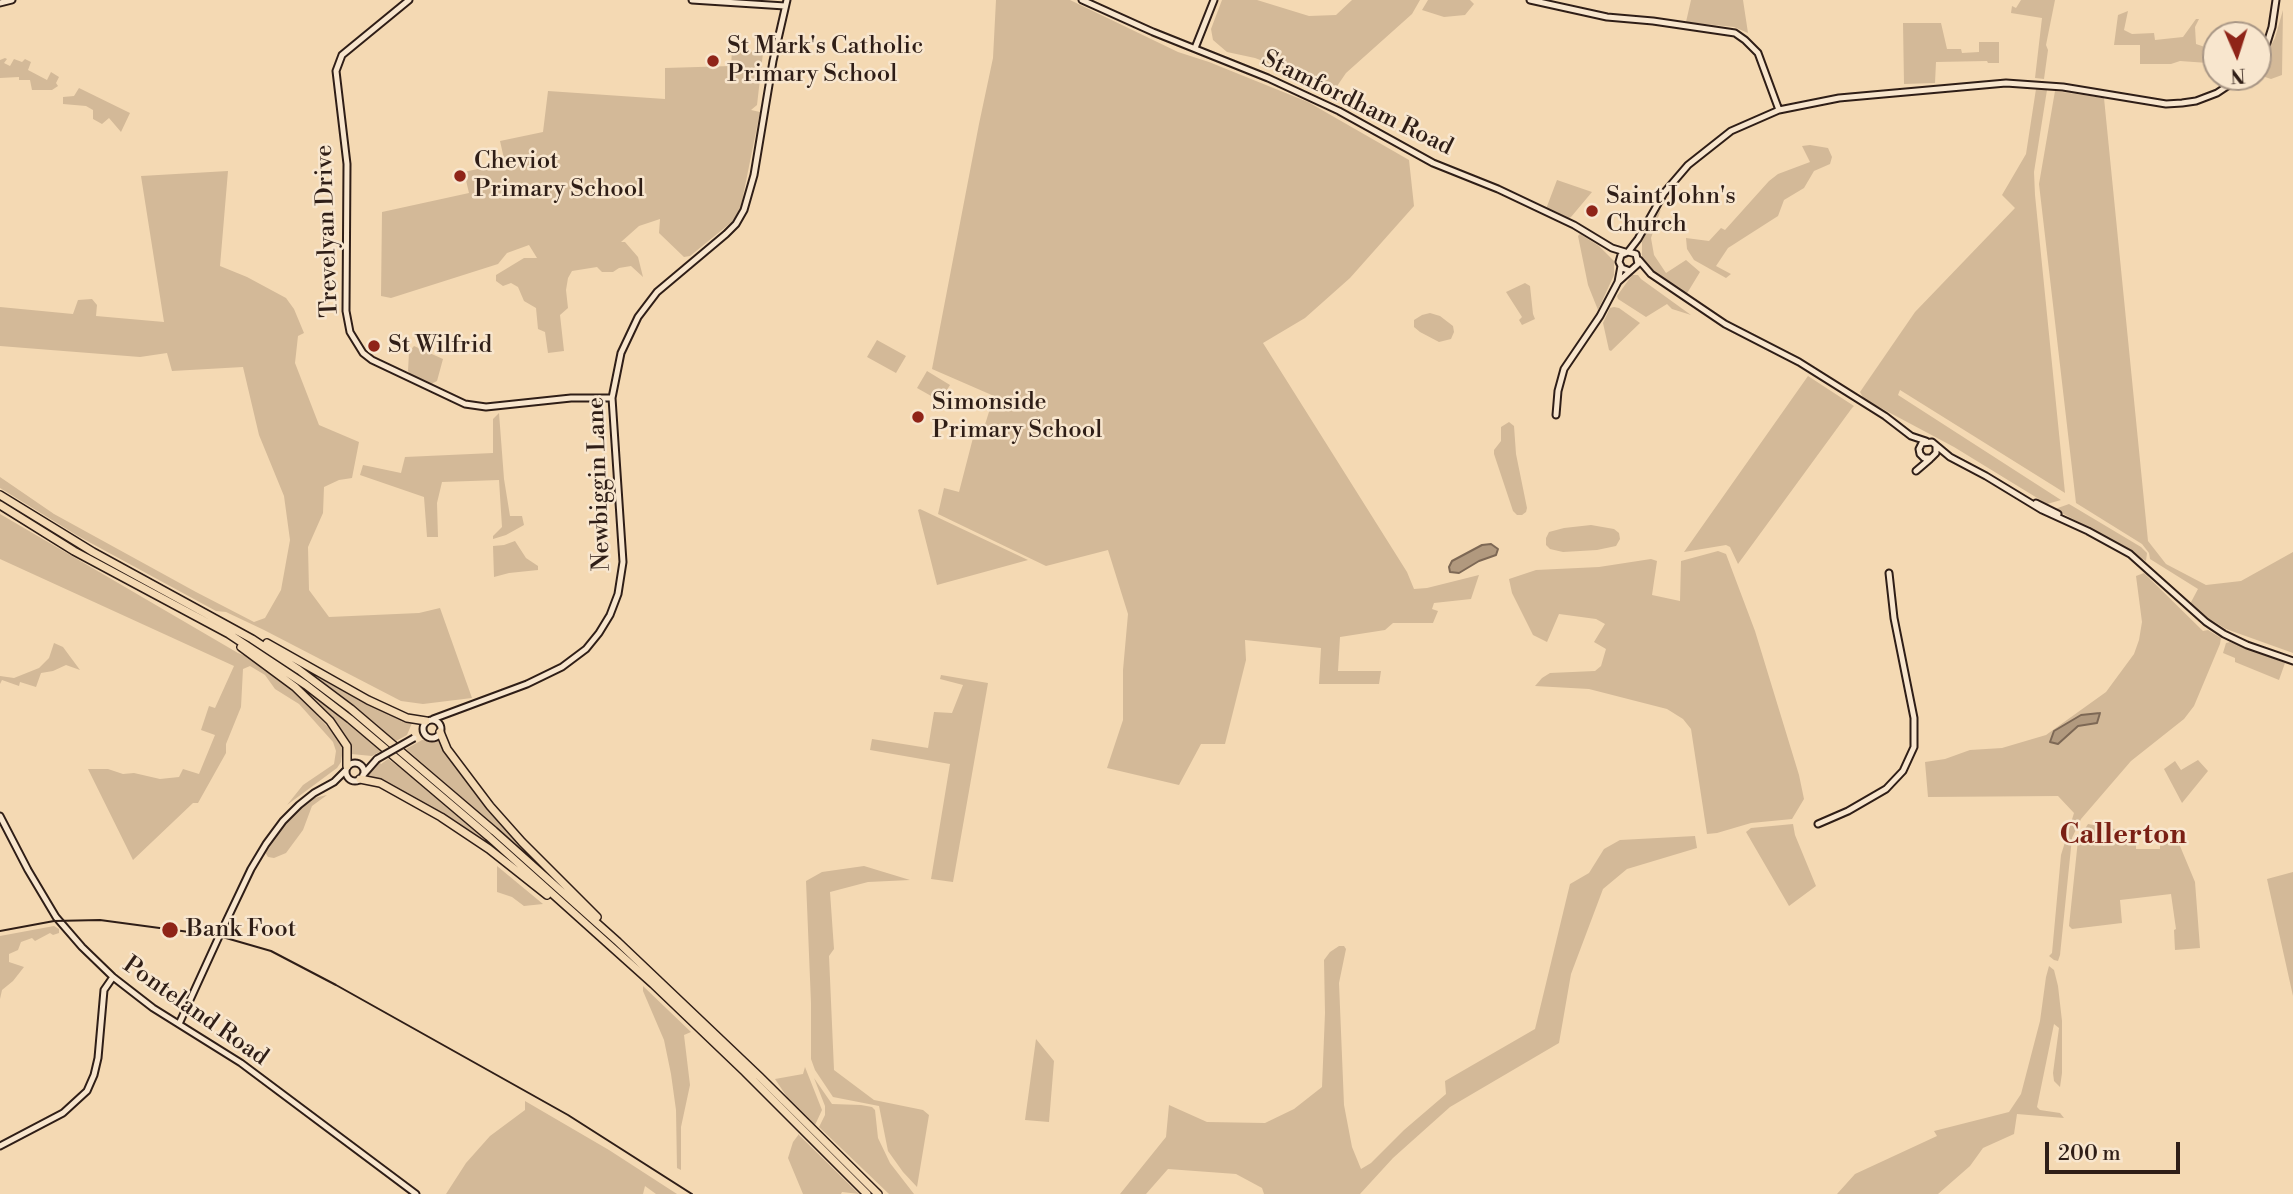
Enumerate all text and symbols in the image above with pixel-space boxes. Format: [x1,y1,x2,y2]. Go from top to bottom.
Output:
north arrow [2202,21,2272,91]
place label: St Mark's Catholic Primary School [727,33,923,89]
street label: Stamfordham Road [1257,45,1457,163]
marker: St Mark's Catholic Primary School [705,53,721,69]
text: N [2230,63,2246,87]
street label: Trevelyan Drive [311,144,345,318]
place label: Cheviot Primary School [474,148,644,204]
marker: Cheviot Primary School [452,168,468,184]
place label: Saint John's Church [1606,183,1736,239]
marker: Saint John's Church [1584,203,1600,219]
place label: St Wilfrid [388,332,492,360]
marker: St Wilfrid [366,338,382,354]
place label: Simonside Primary School [932,389,1102,445]
street label: Newbiggin Lane [583,396,617,572]
marker: Simonside Primary School [910,409,926,425]
district label: Callerton [2059,819,2187,853]
place label: Bank Foot [186,916,296,944]
marker: Bank Foot [160,920,180,940]
street label: Ponteland Road [117,951,273,1073]
scale bar [2048,1128,2183,1172]
text: 200 m [2058,1141,2121,1167]

